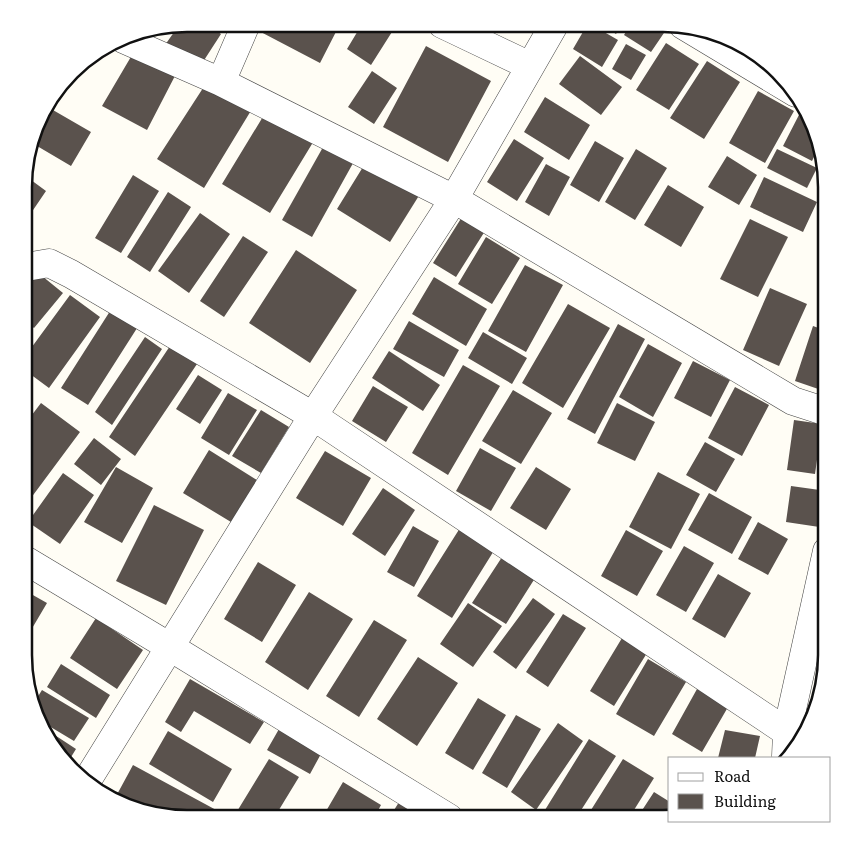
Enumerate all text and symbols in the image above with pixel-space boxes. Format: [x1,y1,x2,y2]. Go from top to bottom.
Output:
legend [668,757,831,822]
text: Road [714,764,750,787]
text: Building [714,789,776,812]

